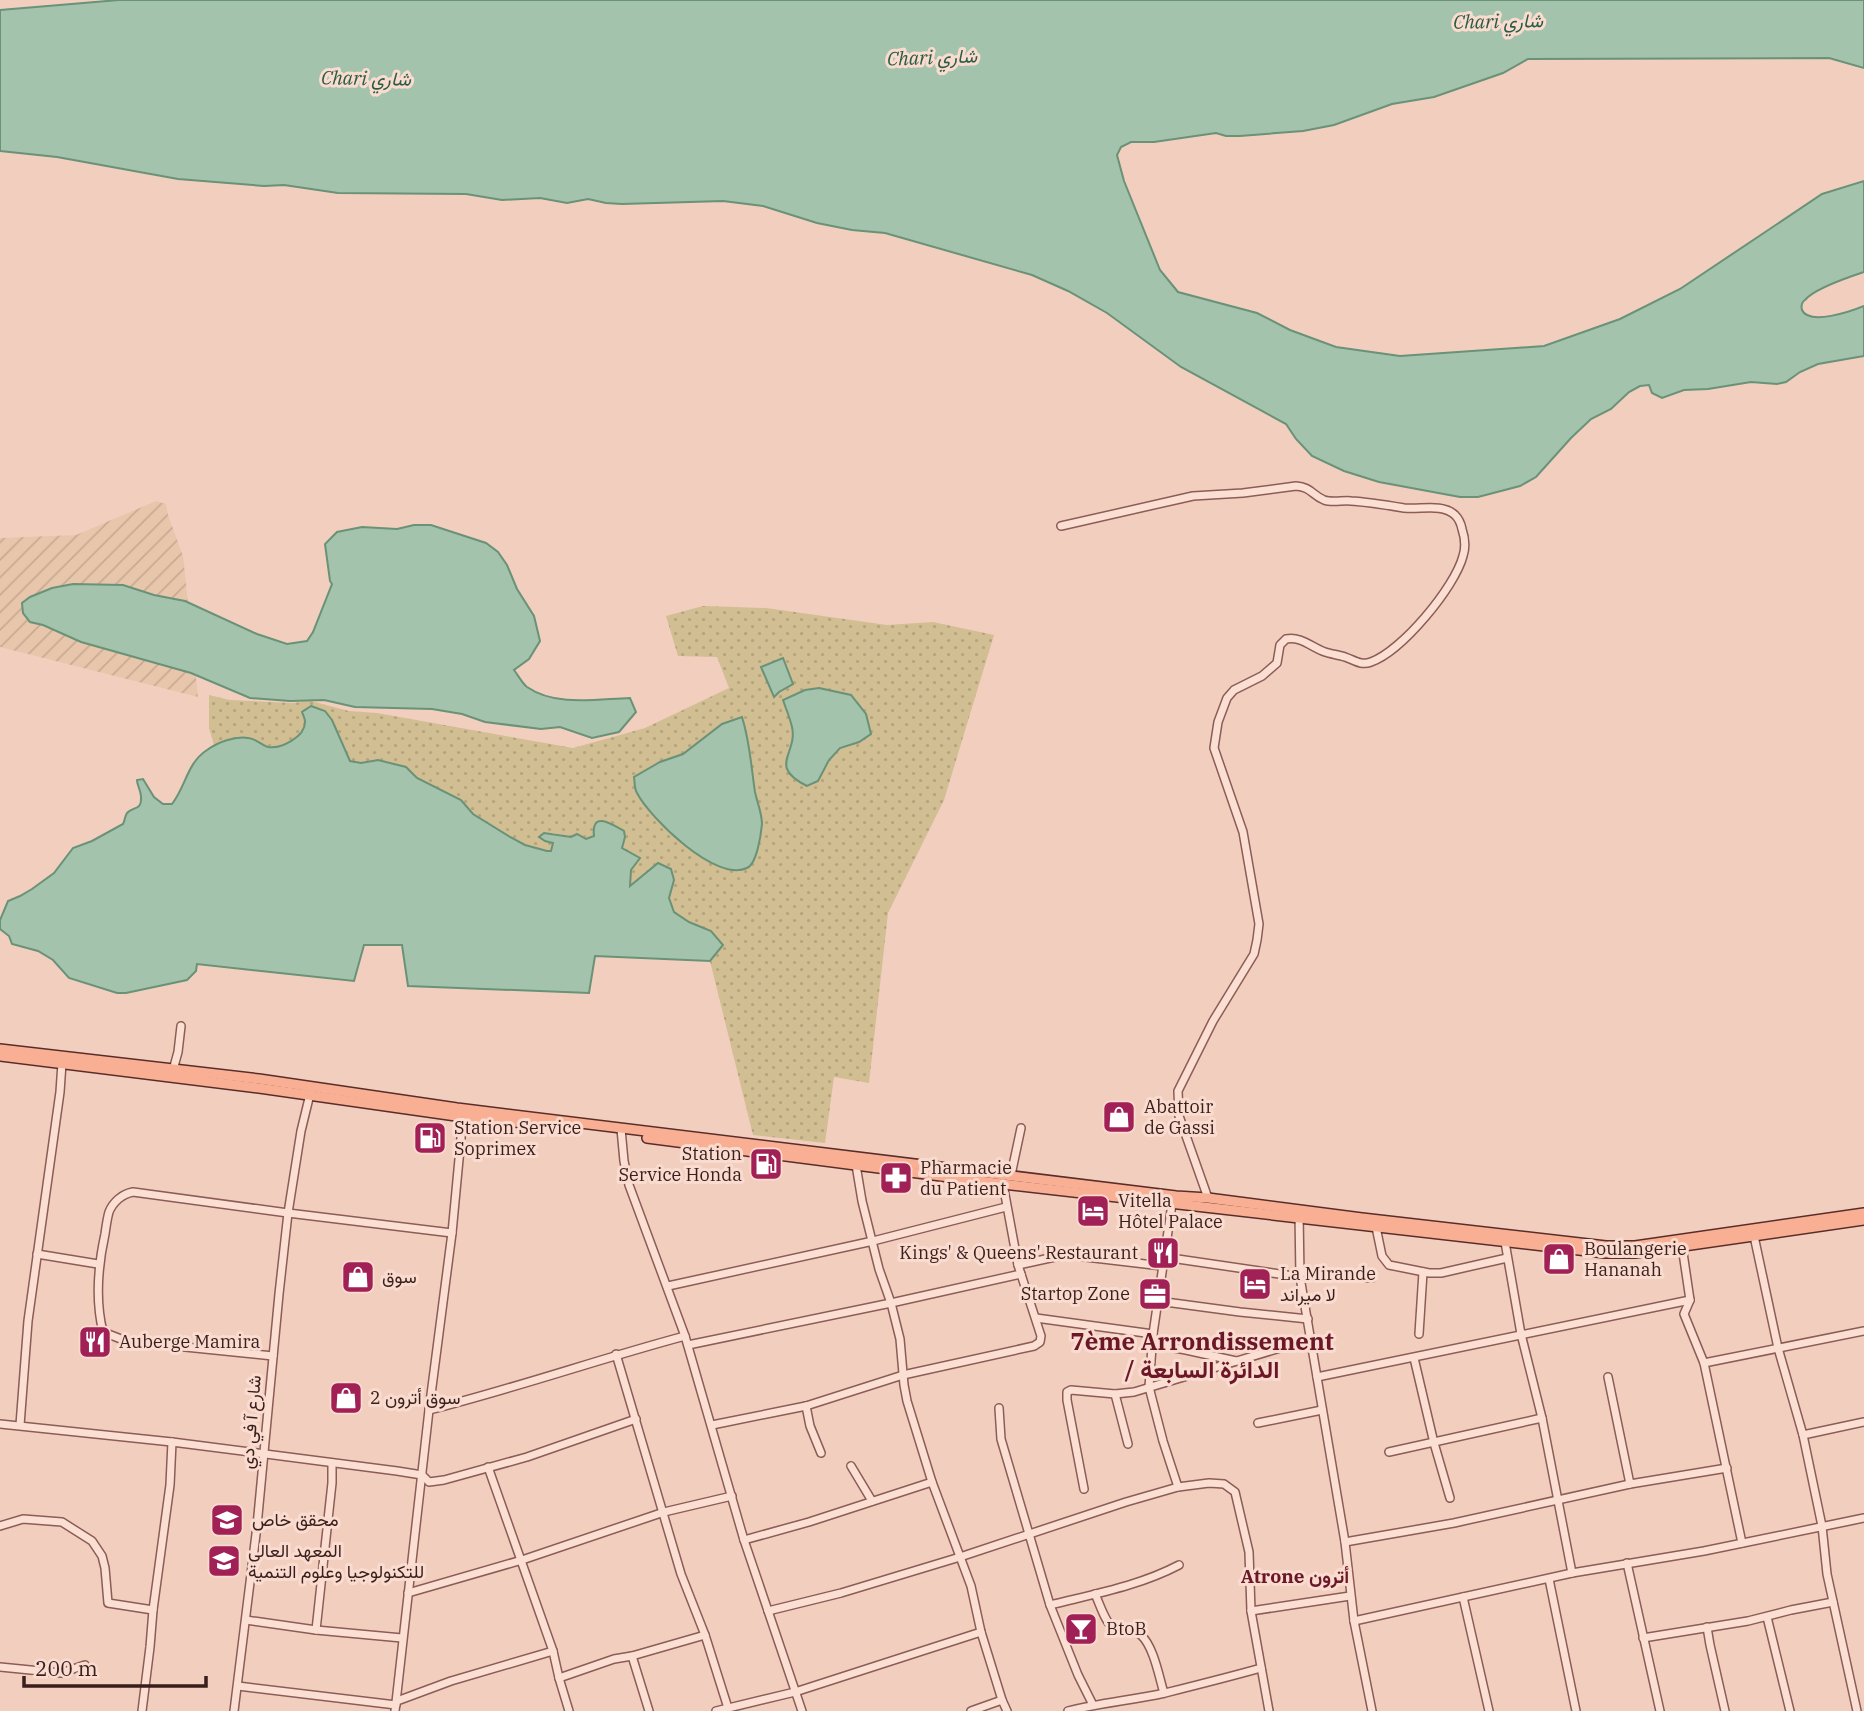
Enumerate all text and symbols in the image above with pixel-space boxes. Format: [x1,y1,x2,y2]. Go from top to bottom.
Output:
water label: Chari شاري [1453,8,1544,38]
water label: Chari شاري [887,43,979,75]
water label: Chari شاري [321,65,412,95]
place label: Abattoir de Gassi [1144,1095,1215,1139]
shop icon: Abattoir de Gassi [1100,1098,1138,1136]
place label: Station Service Soprimex [454,1116,581,1160]
fuel station icon: Station Service Soprimex [411,1119,449,1157]
place label: Station Service Honda [618,1142,742,1186]
fuel station icon: Station Service Honda [747,1145,785,1183]
place label: Pharmacie du Patient [920,1156,1012,1200]
pharmacy icon: Pharmacie du Patient [877,1159,915,1197]
place label: Vitella Hôtel Palace [1118,1189,1223,1233]
hotel icon: Vitella Hôtel Palace [1074,1192,1112,1230]
restaurant icon: Kings' & Queens' Restaurant [1144,1234,1182,1272]
place label: Boulangerie Hananah [1584,1237,1687,1281]
shop icon: Boulangerie Hananah [1540,1240,1578,1278]
place label: Kings' & Queens' Restaurant [899,1241,1138,1264]
shop icon: سوق [339,1258,377,1296]
place label: La Mirande لا ميراند [1280,1262,1376,1306]
place label: سوق [382,1265,417,1288]
hotel icon: La Mirande لا ميراند [1236,1265,1274,1303]
office icon: Startop Zone [1136,1275,1174,1313]
place label: Startop Zone [1021,1282,1130,1305]
restaurant icon: Auberge Mamira [76,1323,114,1361]
district label: 7ème Arrondissement / الدائرة السابعة [1070,1325,1334,1385]
place label: Auberge Mamira [119,1330,261,1353]
street label: شارع آ في دي [235,1374,270,1470]
shop icon: سوق أترون 2 [327,1379,365,1417]
place label: سوق أترون 2 [370,1386,460,1409]
school or university icon: محقق خاص [208,1501,246,1539]
place label: محقق خاص [252,1508,339,1531]
place label: المعهد العالي للتكنولوجيا وعلوم التنمية [248,1539,424,1584]
school or university icon: المعهد العالي للتكنولوجيا وعلوم التنمية [205,1542,243,1580]
district label: Atrone أترون [1241,1564,1349,1589]
bar icon: BtoB [1062,1610,1100,1648]
place label: BtoB [1106,1617,1147,1640]
scale bar [24,1644,206,1688]
text: 200 m [35,1654,98,1682]

